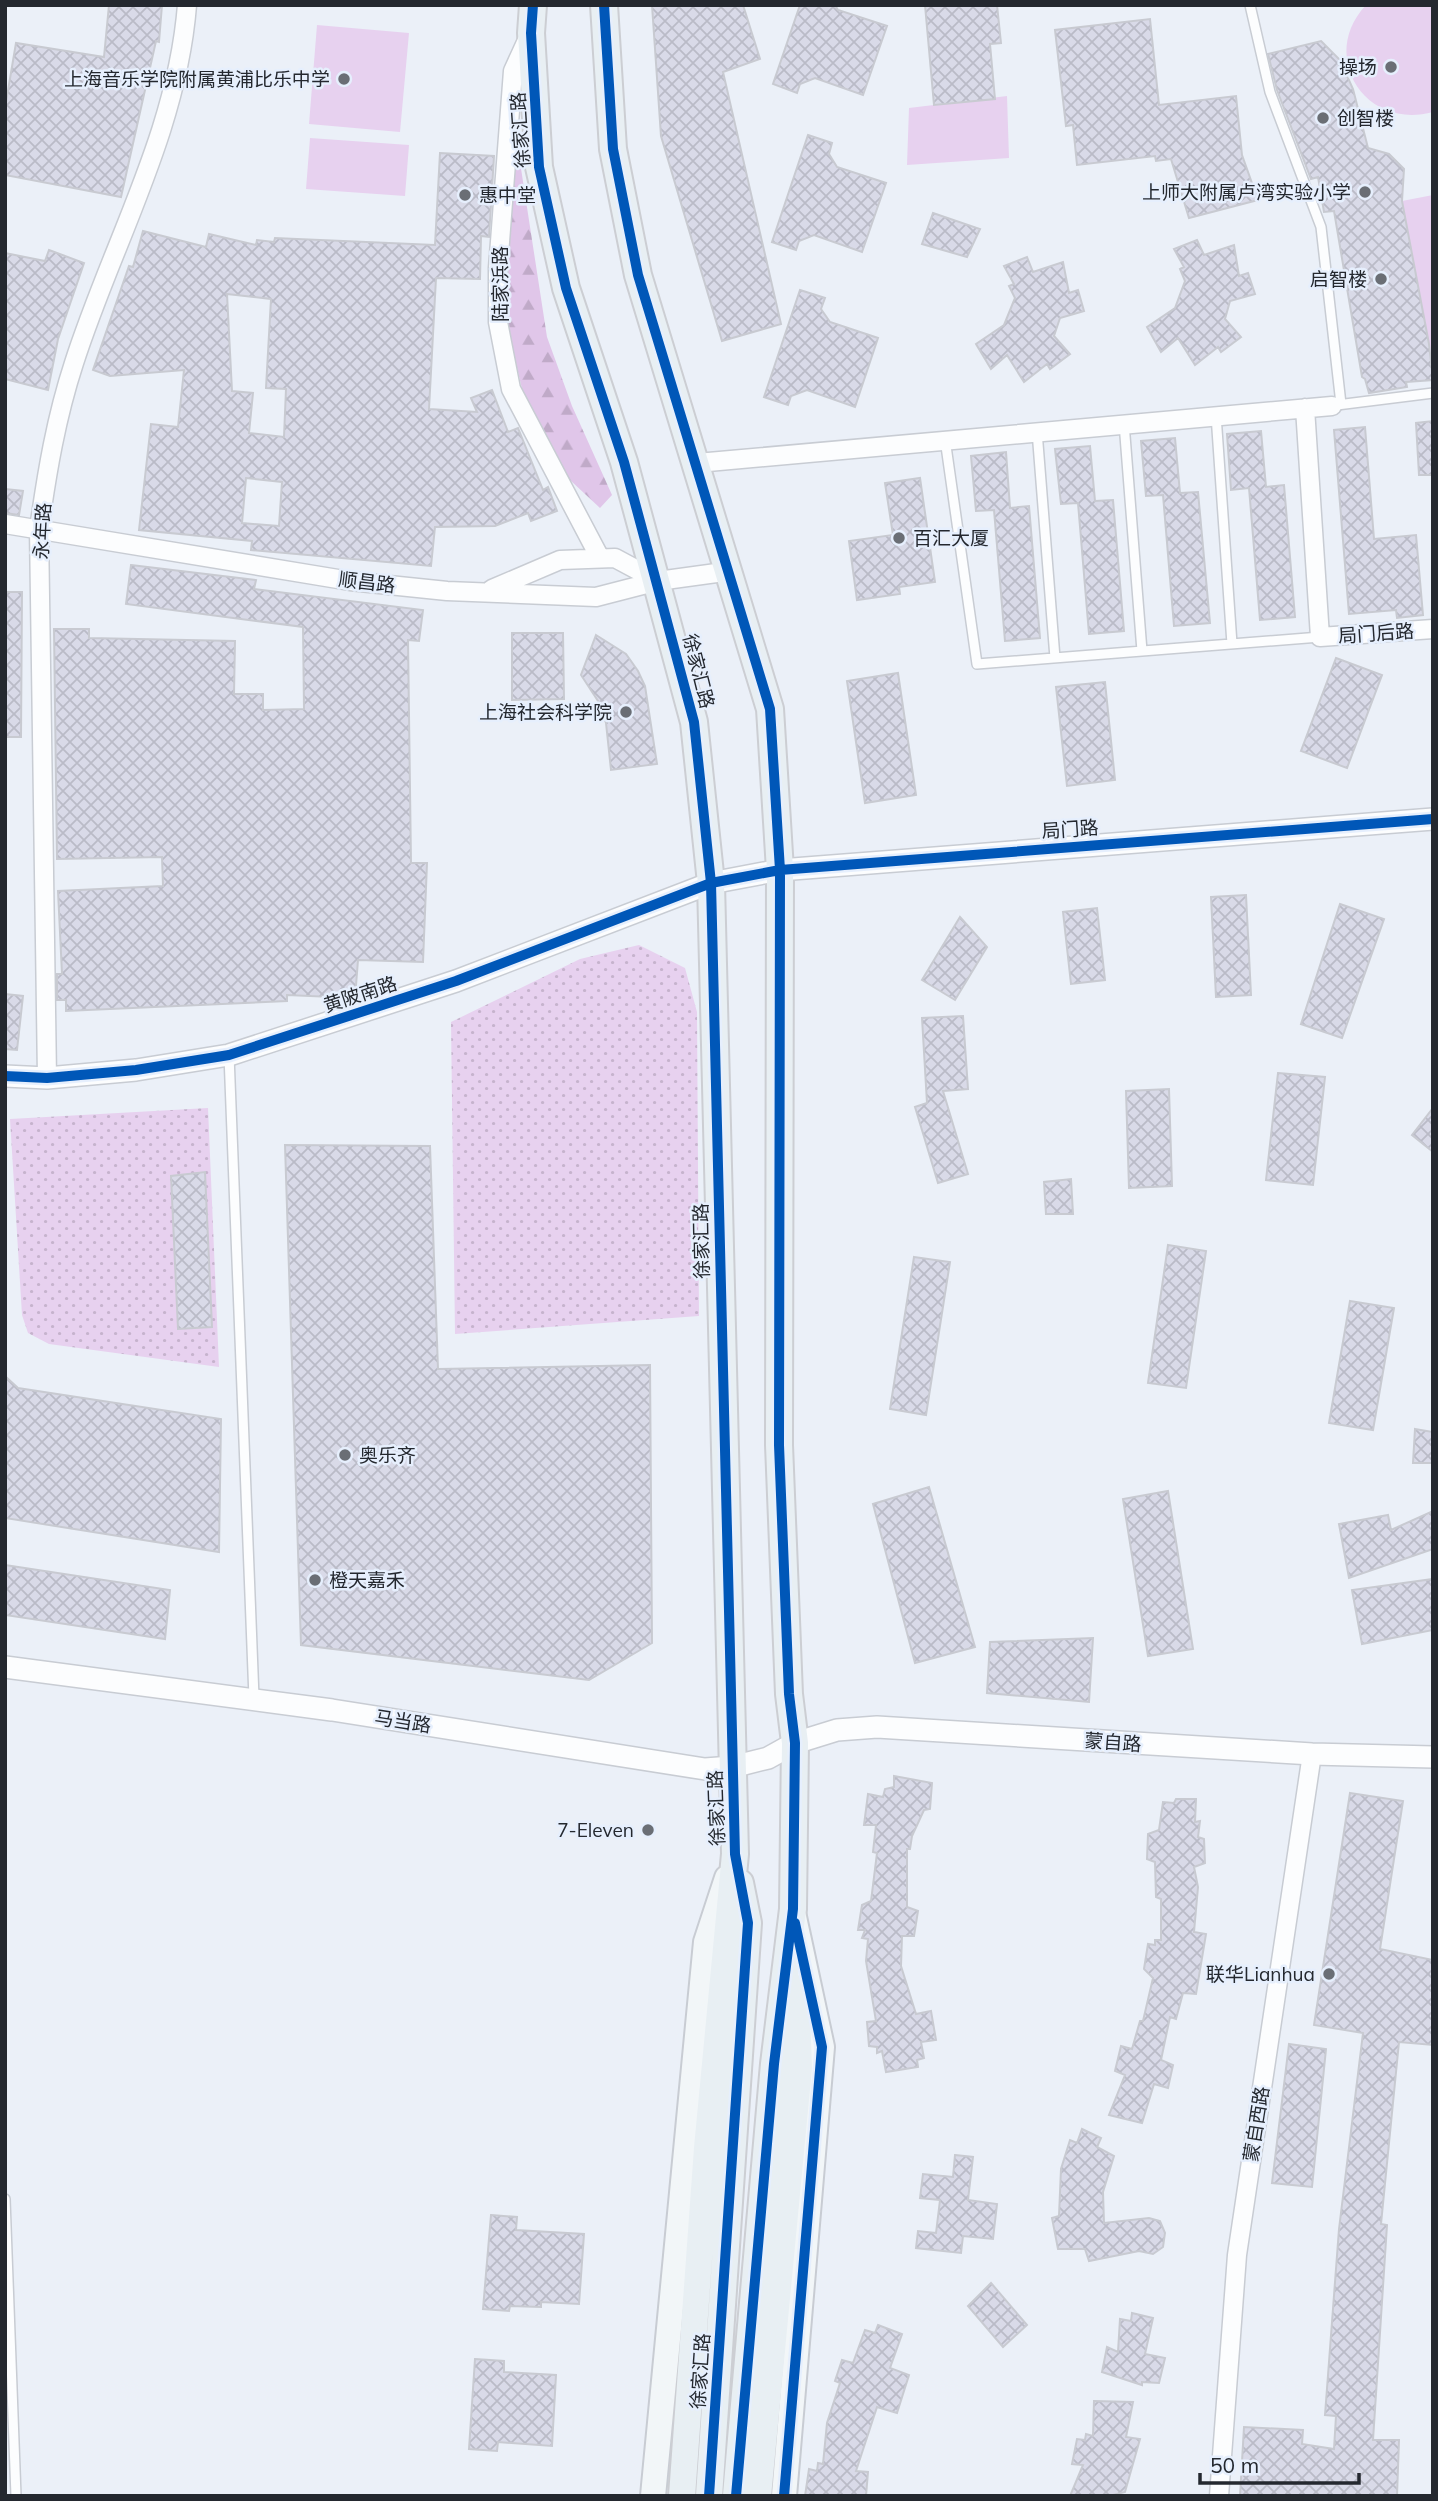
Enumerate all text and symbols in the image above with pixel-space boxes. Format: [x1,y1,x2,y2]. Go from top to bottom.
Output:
place label: 操场 [1339,55,1377,79]
marker: 操场 [1383,59,1399,75]
place label: 上海音乐学院附属黄浦比乐中学 [64,67,330,91]
marker: 上海音乐学院附属黄浦比乐中学 [336,71,352,87]
street label: 徐家汇路 [505,91,535,169]
place label: 创智楼 [1337,106,1394,130]
marker: 创智楼 [1315,110,1331,126]
place label: 上师大附属卢湾实验小学 [1142,180,1351,204]
place label: 惠中堂 [479,183,536,207]
marker: 上师大附属卢湾实验小学 [1357,184,1373,200]
marker: 惠中堂 [457,187,473,203]
street label: 陆家浜路 [488,246,512,322]
place label: 启智楼 [1310,267,1367,291]
marker: 启智楼 [1373,271,1389,287]
street label: 永年路 [29,502,55,560]
place label: 百汇大厦 [913,526,989,550]
marker: 百汇大厦 [891,530,907,546]
street label: 顺昌路 [337,567,397,597]
street label: 局门后路 [1337,618,1415,648]
street label: 徐家汇路 [678,631,720,711]
place label: 上海社会科学院 [479,700,612,724]
marker: 上海社会科学院 [618,704,634,720]
street label: 局门路 [1041,815,1099,843]
street label: 黄陂南路 [320,971,400,1017]
street label: 徐家汇路 [688,1203,714,1279]
place label: 奥乐齐 [359,1443,416,1467]
marker: 奥乐齐 [337,1447,353,1463]
place label: 橙天嘉禾 [329,1568,405,1592]
marker: 橙天嘉禾 [307,1572,323,1588]
street label: 马当路 [373,1705,433,1737]
street label: 蒙自路 [1084,1728,1142,1756]
street label: 徐家汇路 [703,1770,729,1846]
place label: 7-Eleven [557,1818,634,1842]
marker: 7-Eleven [640,1822,656,1838]
place label: 联华Lianhua [1206,1962,1315,1986]
marker: 联华Lianhua [1321,1966,1337,1982]
street label: 蒙自西路 [1238,2085,1274,2163]
street label: 徐家汇路 [685,2332,715,2410]
scale bar [1200,2442,1359,2486]
text: 50 m [1210,2452,1259,2478]

